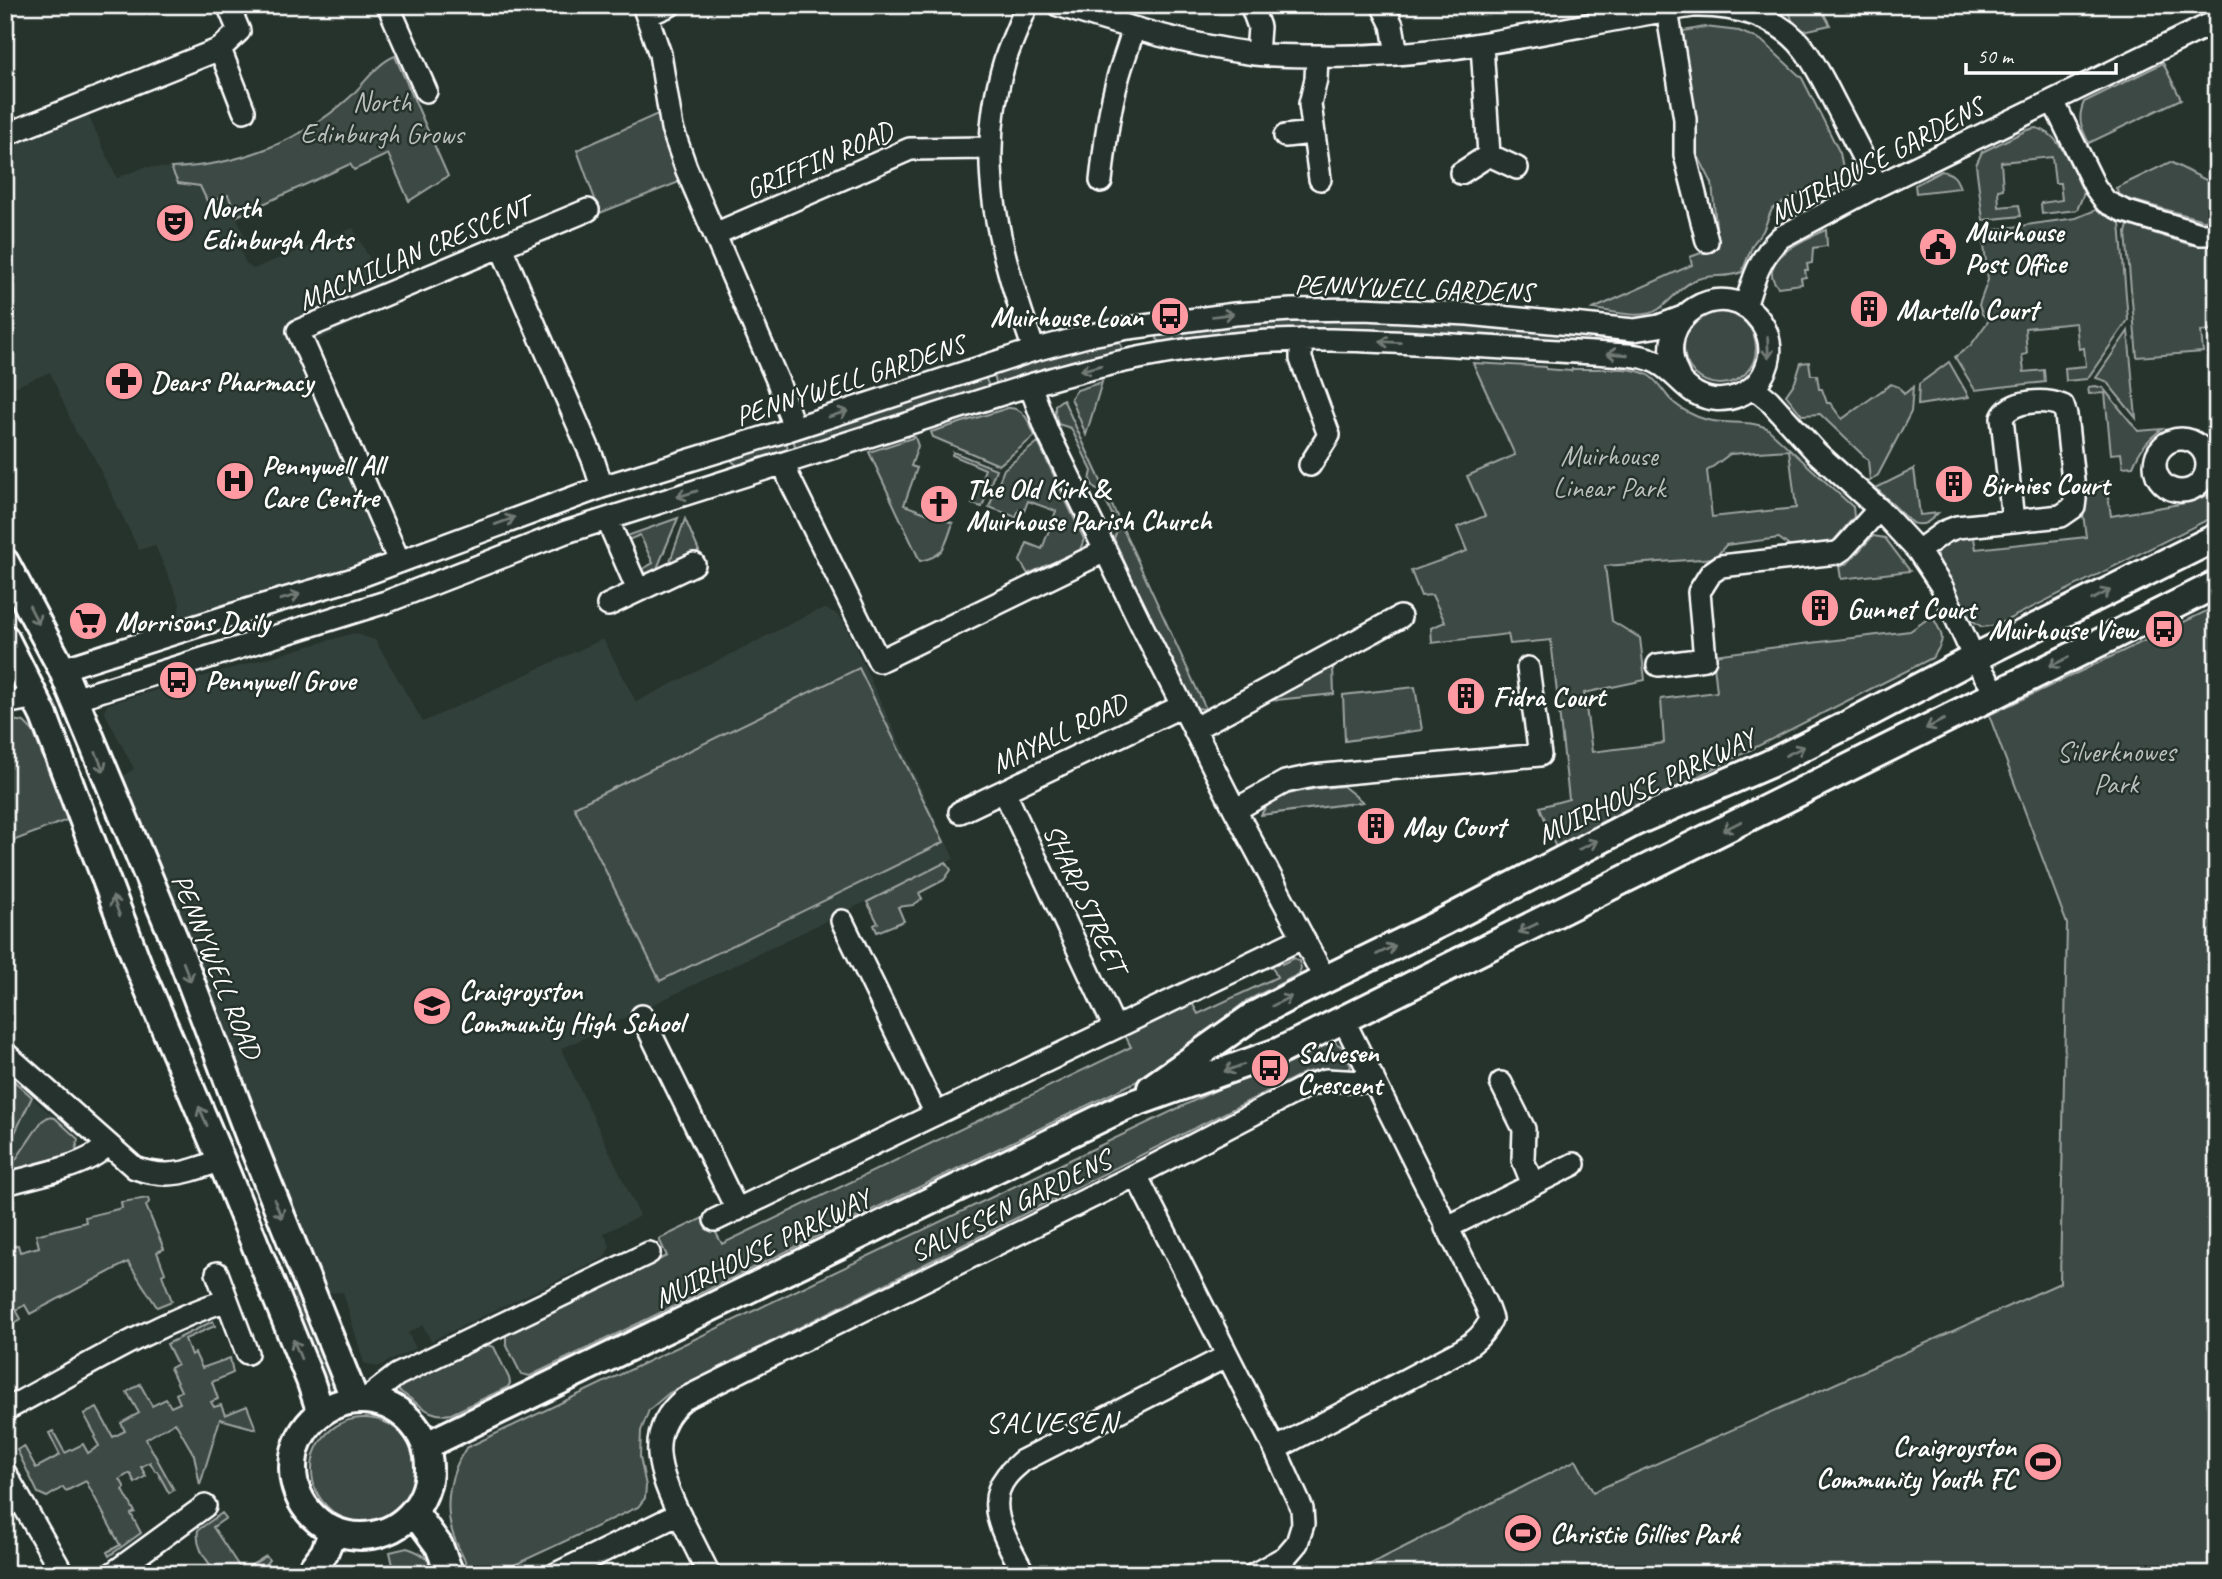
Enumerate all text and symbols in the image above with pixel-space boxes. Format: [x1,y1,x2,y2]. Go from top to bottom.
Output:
scale bar [1966,32,2117,76]
text: 50 m [1977,43,2015,69]
park label: North Edinburgh Grows [300,84,466,151]
street label: MUIRHOUSE GARDENS [1763,87,1993,231]
street label: GRIFFIN ROAD [740,112,900,207]
street label: MACMILLAN CRESCENT [293,186,542,318]
place label: North Edinburgh Arts [202,190,356,257]
theatre icon: North Edinburgh Arts [154,202,196,244]
place label: Muirhouse Post Office [1965,214,2068,281]
public building icon: Muirhouse Post Office [1917,226,1959,268]
street label: PENNYWELL GARDENS [1294,266,1538,310]
building icon: Martello Court [1848,288,1890,330]
place label: Martello Court [1896,292,2042,327]
bus stop icon: Muirhouse Loan [1149,295,1191,337]
place label: Muirhouse Loan [990,299,1144,334]
one-way arrow [1211,309,1234,322]
street label: PENNYWELL GARDENS [731,325,973,434]
one-way arrow [1378,335,1401,348]
one-way arrow [1762,336,1775,359]
one-way arrow [1606,347,1628,360]
pharmacy icon: Dears Pharmacy [103,360,145,402]
one-way arrow [1080,362,1103,375]
place label: Dears Pharmacy [151,364,316,399]
one-way arrow [826,406,848,419]
park label: Muirhouse Linear Park [1553,438,1668,505]
place label: Pennywell All Care Centre [262,448,389,515]
hospital icon: Pennywell All Care Centre [214,460,256,502]
building icon: Birnies Court [1933,463,1975,505]
place label: Birnies Court [1981,467,2113,502]
place label: The Old Kirk & Muirhouse Parish Church [966,471,1213,538]
church icon: The Old Kirk & Muirhouse Parish Church [918,483,960,525]
one-way arrow [676,488,698,501]
one-way arrow [493,514,515,527]
building icon: Gunnet Court [1799,587,1841,629]
one-way arrow [2090,588,2111,602]
one-way arrow [279,589,301,602]
place label: Gunnet Court [1847,591,1979,626]
supermarket icon: Morrisons Daily [67,600,109,642]
one-way arrow [28,604,42,625]
place label: Morrisons Daily [115,604,272,639]
bus stop icon: Muirhouse View [2143,608,2185,650]
place label: Muirhouse View [1989,612,2140,647]
one-way arrow [2049,655,2070,669]
bus stop icon: Pennywell Grove [157,659,199,701]
place label: Pennywell Grove [205,663,358,698]
building icon: Fidra Court [1445,675,1487,717]
place label: Fidra Court [1493,679,1608,714]
street label: MAYALL ROAD [985,684,1135,781]
one-way arrow [1925,717,1946,731]
street label: MUIRHOUSE PARKWAY [1531,719,1764,852]
park label: Silverknowes Park [2057,734,2178,801]
one-way arrow [1784,743,1805,757]
one-way arrow [94,751,107,772]
building icon: May Court [1355,805,1397,847]
place label: May Court [1403,809,1510,844]
street label: SHARP STREET [1035,818,1138,984]
one-way arrow [1722,820,1743,834]
one-way arrow [1577,838,1598,852]
street label: PENNYWELL ROAD [164,869,271,1066]
one-way arrow [108,895,121,917]
one-way arrow [1518,921,1539,935]
one-way arrow [1375,942,1396,956]
one-way arrow [182,961,194,983]
place label: Craigroyston Community High School [459,973,690,1041]
school or university icon: Craigroyston Community High School [411,985,453,1027]
one-way arrow [1271,993,1292,1007]
place label: Salvesen Crescent [1297,1035,1385,1102]
bus stop icon: Salvesen Crescent [1249,1047,1291,1089]
one-way arrow [1224,1063,1246,1075]
one-way arrow [196,1105,209,1127]
street label: SALVESEN GARDENS [904,1140,1121,1270]
street label: MUIRHOUSE PARKWAY [648,1179,879,1316]
one-way arrow [273,1198,286,1220]
one-way arrow [290,1339,303,1361]
district label: SALVESEN [986,1403,1121,1441]
place label: Craigroyston Community Youth FC [1816,1429,2020,1497]
sports icon: Craigroyston Community Youth FC [2022,1441,2064,1483]
sports icon: Christie Gillies Park [1502,1512,1544,1554]
place label: Christie Gillies Park [1550,1516,1741,1551]

